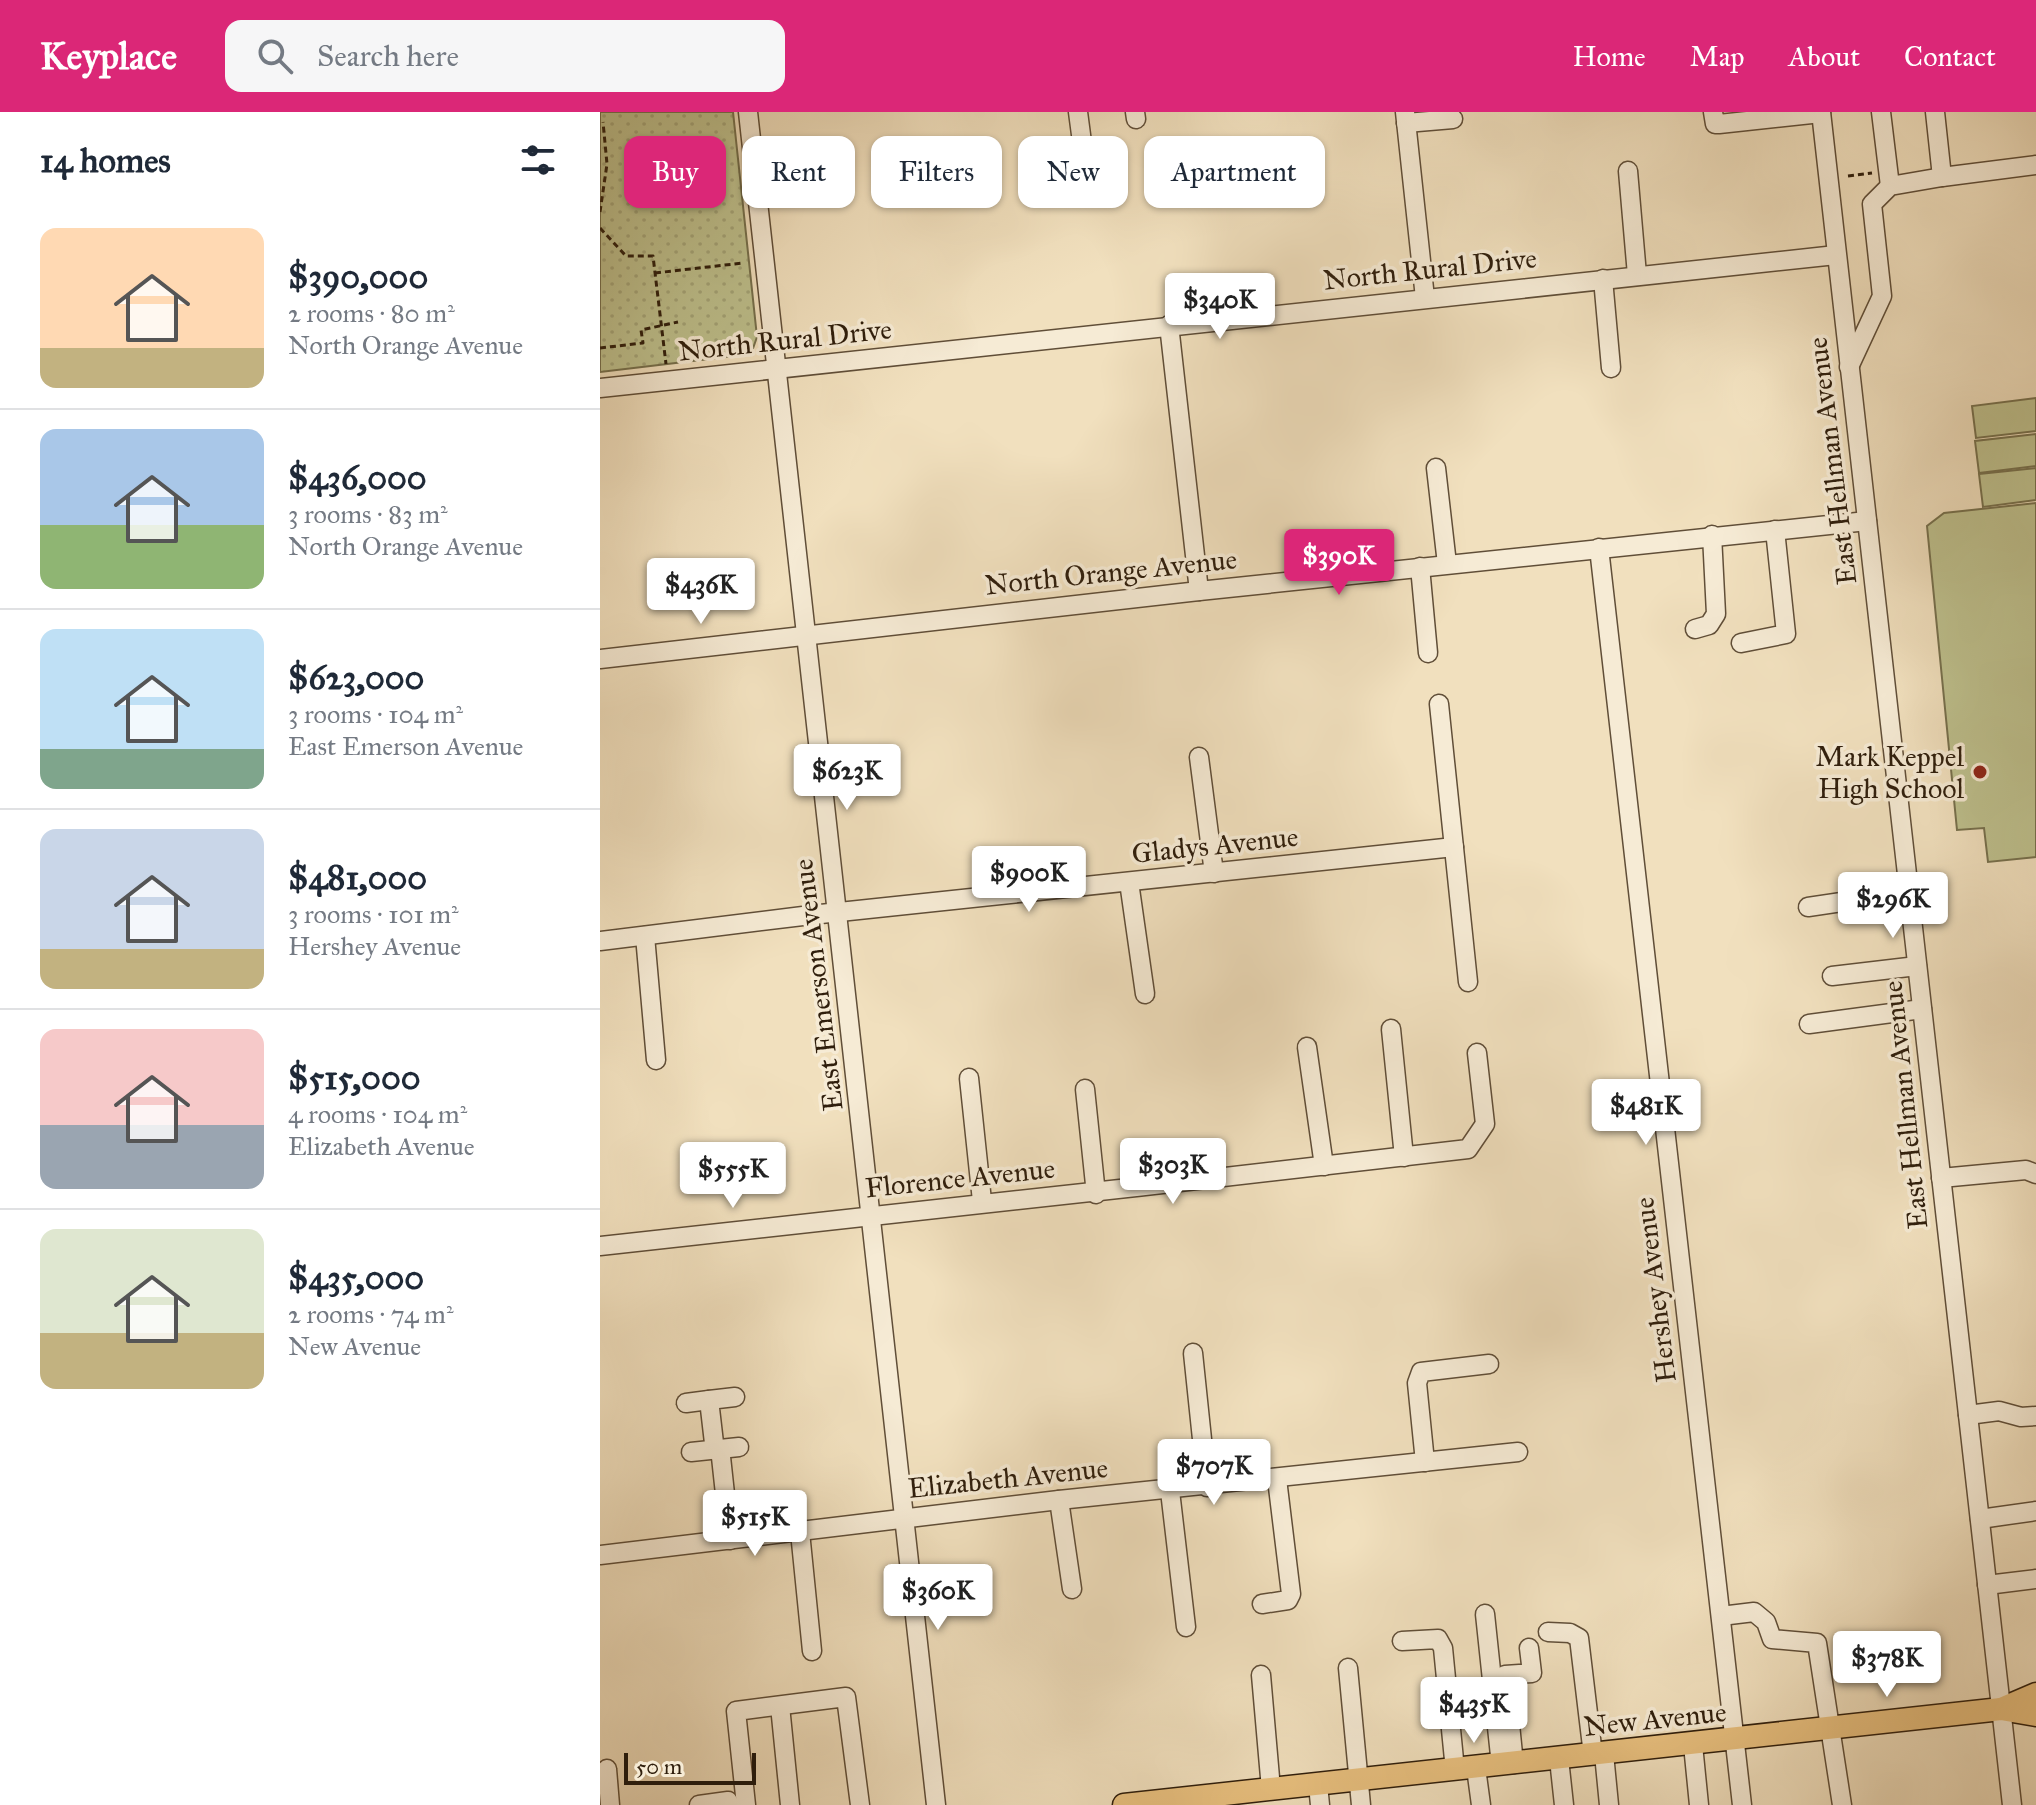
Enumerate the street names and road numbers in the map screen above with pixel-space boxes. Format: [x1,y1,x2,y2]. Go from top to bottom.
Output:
street label: North Rural Drive [1321,240,1539,298]
street label: North Rural Drive [676,311,894,369]
street label: East Hellman Avenue [1799,335,1865,587]
street label: North Orange Avenue [983,541,1239,603]
street label: Gladys Avenue [1130,819,1300,871]
street label: East Emerson Avenue [785,857,851,1113]
street label: East Hellman Avenue [1875,979,1935,1231]
street label: Florence Avenue [863,1151,1057,1205]
street label: Hershey Avenue [1626,1195,1684,1385]
street label: Elizabeth Avenue [906,1450,1110,1506]
street label: New Avenue [1582,1694,1728,1744]

